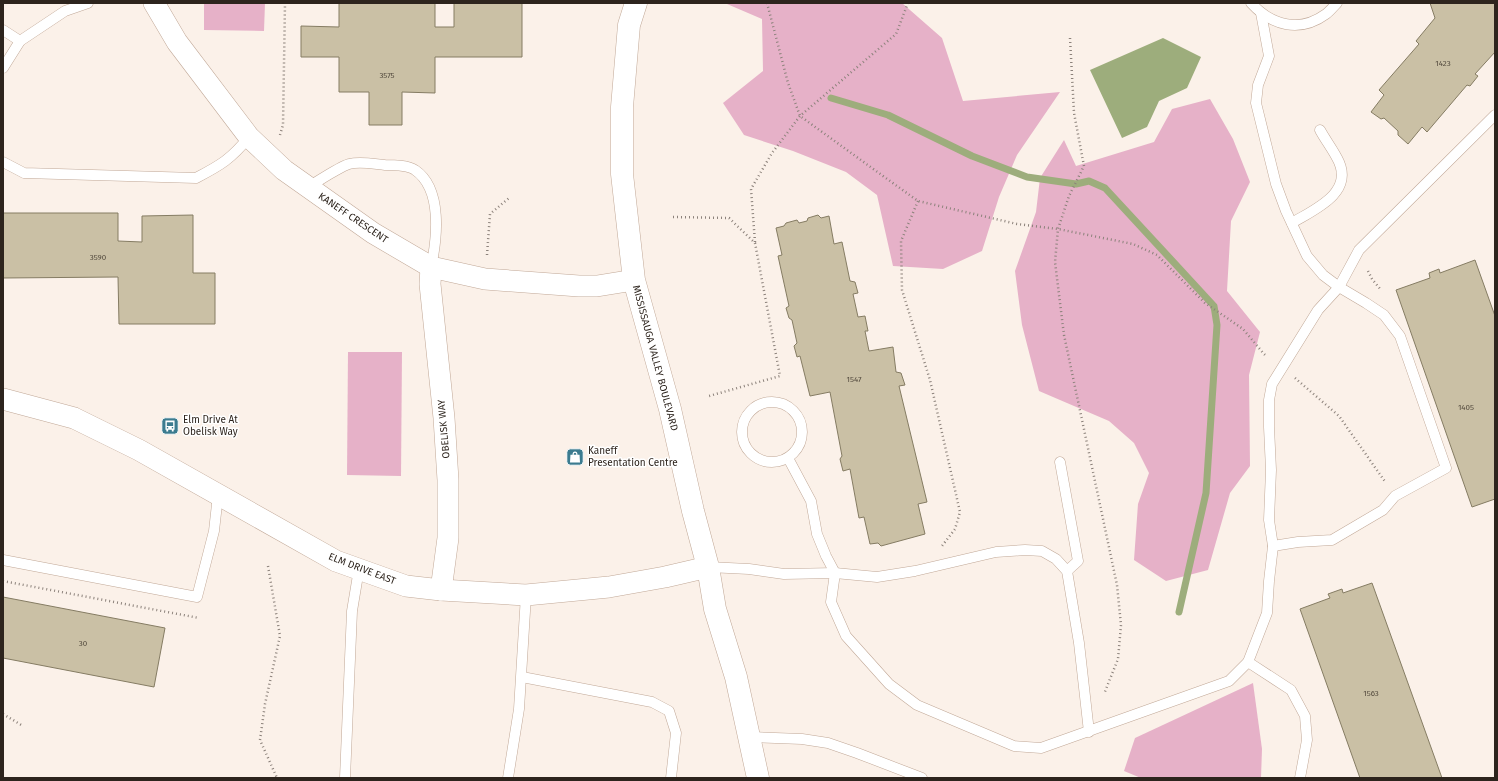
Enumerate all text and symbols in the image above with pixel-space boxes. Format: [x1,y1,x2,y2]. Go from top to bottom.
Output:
house number: 1423 [1435,59,1451,68]
house number: 3575 [379,71,395,80]
street label: KANEFF CRESCENT [316,190,391,246]
house number: 3590 [90,253,107,262]
street label: MISSISSAUGA VALLEY BOULEVARD [630,284,680,432]
house number: 1547 [846,375,862,384]
street label: OBELISK WAY [435,398,453,459]
house number: 1405 [1458,403,1474,412]
place label: Elm Drive At Obelisk Way [183,414,238,438]
bus stop icon: Elm Drive At Obelisk Way [160,416,180,436]
place label: Kaneff Presentation Centre [588,445,678,469]
shop icon: Kaneff Presentation Centre [565,447,585,467]
street label: ELM DRIVE EAST [327,551,398,588]
house number: 30 [79,639,88,648]
house number: 1563 [1363,689,1379,698]

